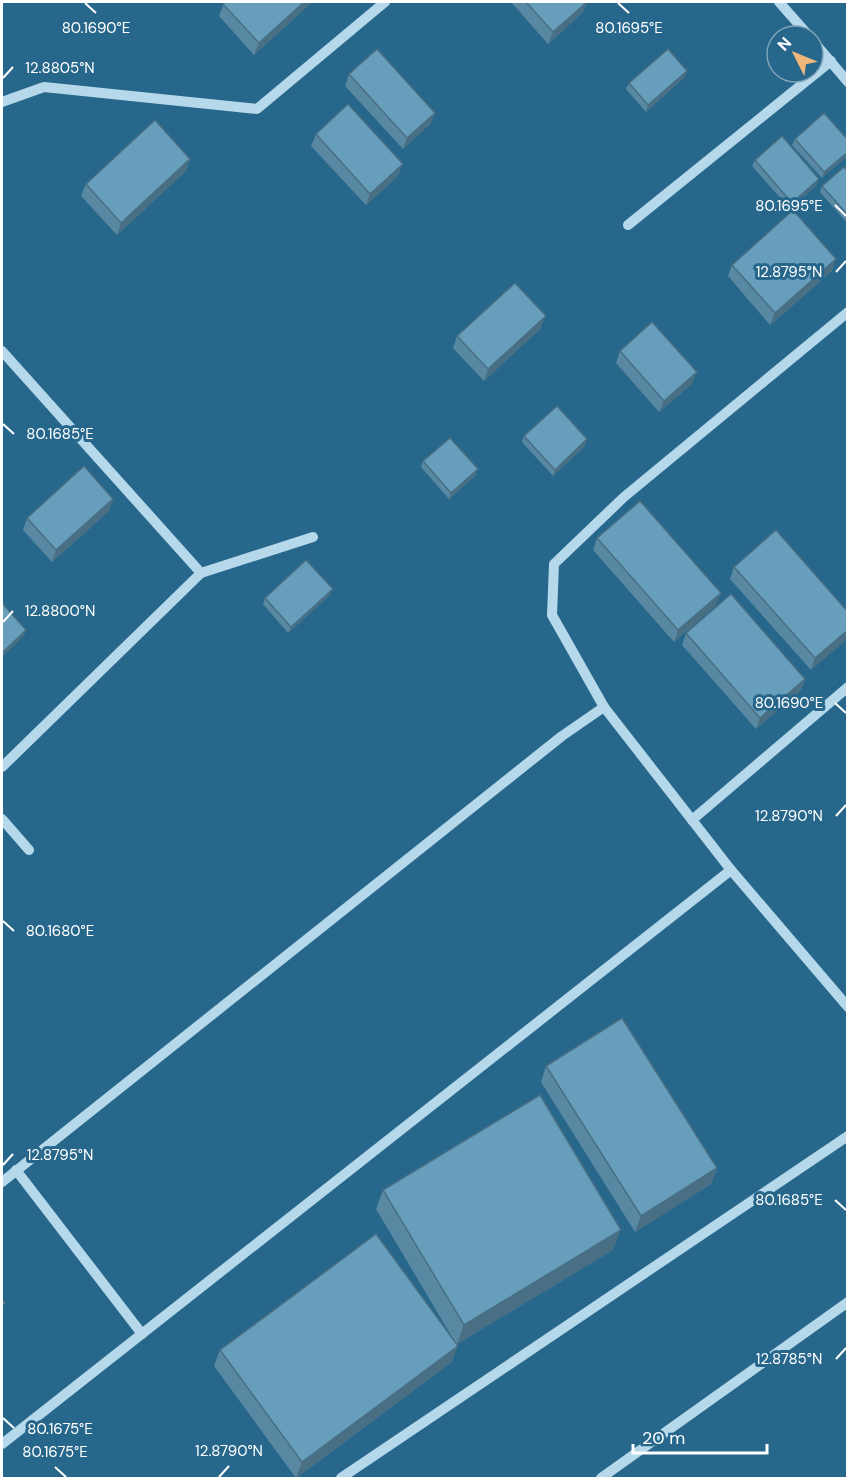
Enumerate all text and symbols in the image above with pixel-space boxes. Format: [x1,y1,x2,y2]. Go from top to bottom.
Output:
text: 80.1690°E [62,18,130,38]
text: 80.1695°E [595,18,663,38]
north arrow [765,24,825,84]
text: N [773,33,796,56]
text: 12.8805°N [25,58,95,78]
text: 80.1695°E [755,196,823,216]
text: 12.8795°N [756,262,822,282]
text: 80.1685°E [26,424,94,444]
text: 12.8800°N [25,601,95,621]
text: 80.1690°E [755,693,823,713]
text: 12.8790°N [755,806,823,826]
text: 80.1680°E [26,921,94,941]
text: 12.8795°N [27,1145,93,1165]
text: 80.1685°E [755,1190,823,1210]
text: 12.8785°N [756,1349,822,1369]
scale bar [633,1417,766,1455]
text: 80.1675°E [27,1419,93,1439]
text: 20 m [642,1426,685,1450]
text: 12.8790°N [195,1441,263,1461]
text: 80.1675°E [22,1442,88,1462]

